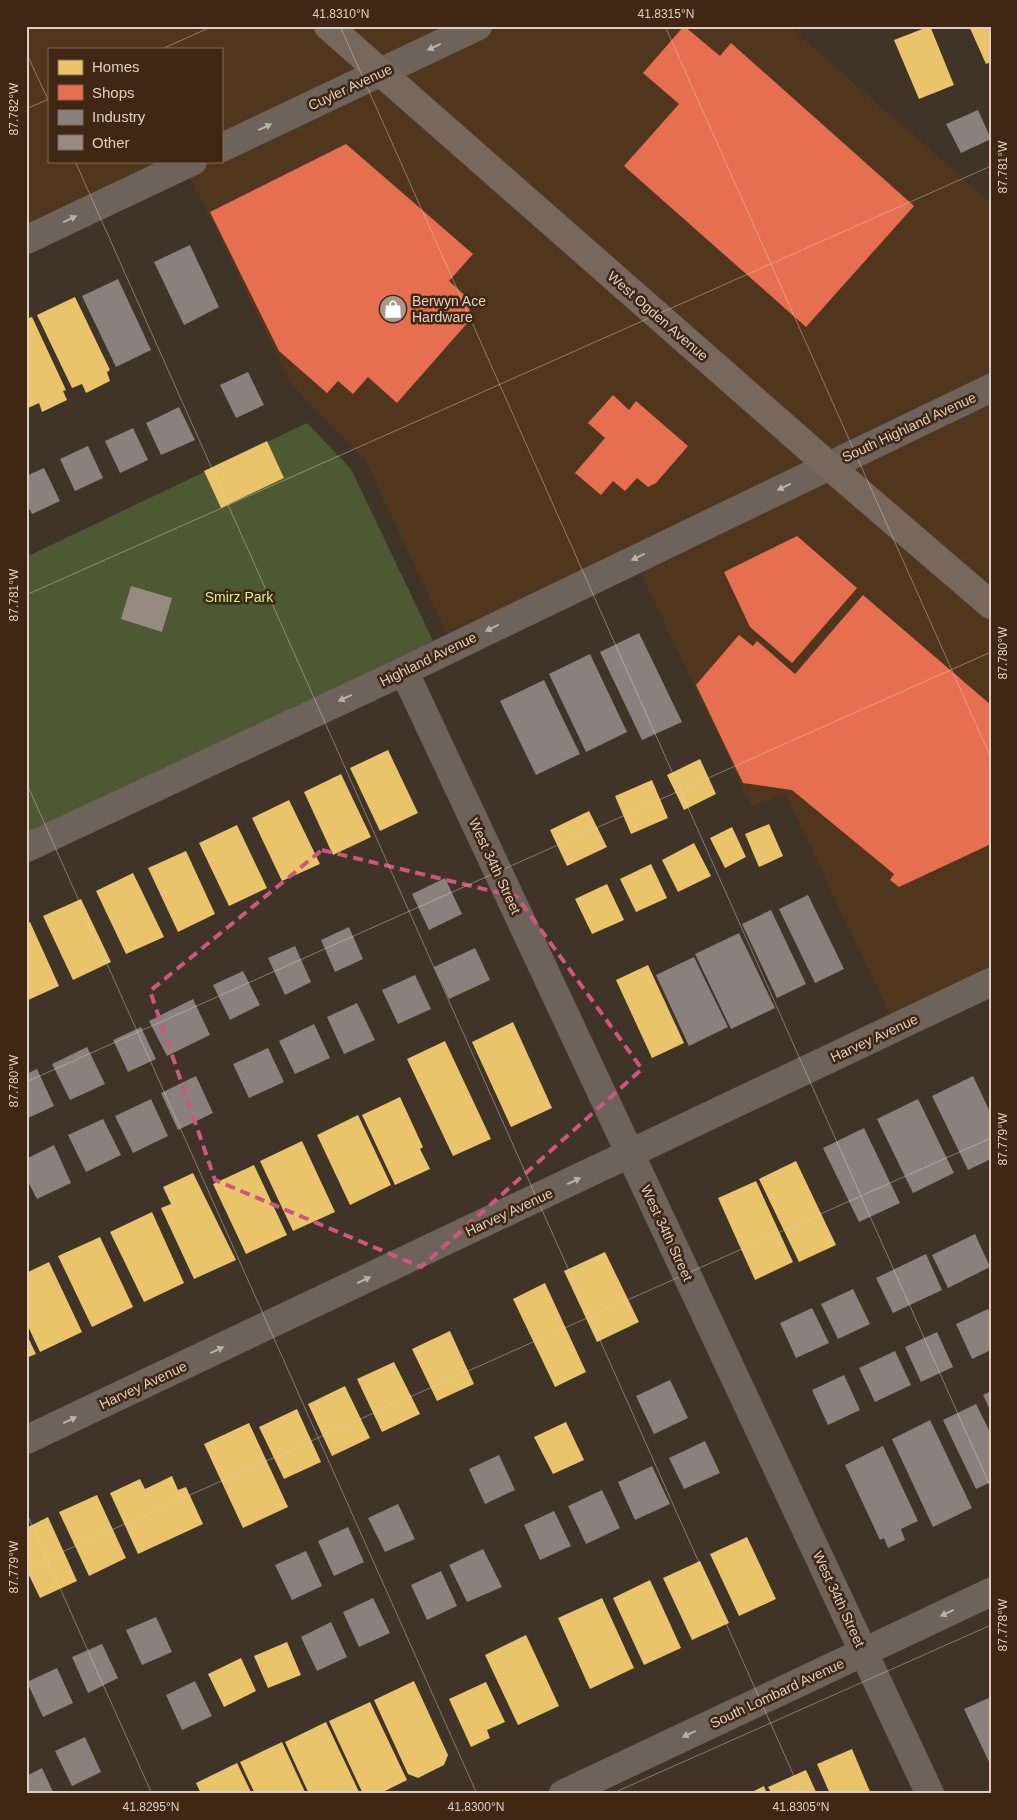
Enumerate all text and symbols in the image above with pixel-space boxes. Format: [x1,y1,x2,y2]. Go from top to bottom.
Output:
text: 41.8310°N [313,7,369,21]
text: 41.8315°N [638,7,694,21]
one-way arrow [427,43,441,51]
legend [48,48,222,162]
text: Homes [92,58,140,75]
street label: Cuyler Avenue [305,60,395,113]
text: 87.782°W [7,82,21,135]
text: Shops [92,84,135,101]
text: Industry [92,108,146,125]
one-way arrow [258,123,272,131]
text: Other [92,134,130,151]
text: 87.781°W [996,140,1010,193]
one-way arrow [63,215,77,223]
street label: West Ogden Avenue [604,268,712,364]
place label: Berwyn Ace Hardware [412,293,486,325]
shop icon: Berwyn Ace Hardware [378,294,408,324]
street label: South Highland Avenue [839,389,979,465]
one-way arrow [777,483,791,491]
one-way arrow [631,553,645,561]
text: 87.781°W [7,568,21,621]
park label: Smirz Park [205,589,274,605]
one-way arrow [484,624,499,632]
text: 87.780°W [996,626,1010,679]
street label: Highland Avenue [377,629,479,689]
one-way arrow [338,695,352,703]
street label: West 34th Street [466,815,524,917]
street label: Harvey Avenue [828,1011,920,1065]
text: 87.780°W [7,1054,21,1107]
text: 87.779°W [996,1112,1010,1165]
one-way arrow [567,1176,581,1184]
street label: West 34th Street [638,1182,696,1284]
street label: Harvey Avenue [463,1185,555,1239]
one-way arrow [357,1276,371,1284]
one-way arrow [210,1346,224,1354]
street label: Harvey Avenue [97,1358,189,1412]
one-way arrow [63,1415,77,1423]
text: 87.779°W [7,1540,21,1593]
street label: West 34th Street [810,1548,868,1650]
text: 87.778°W [996,1598,1010,1651]
one-way arrow [940,1609,954,1617]
street label: South Lombard Avenue [707,1655,847,1731]
one-way arrow [682,1731,696,1739]
text: 41.8295°N [123,1800,179,1814]
text: 41.8300°N [448,1800,504,1814]
text: 41.8305°N [773,1800,829,1814]

